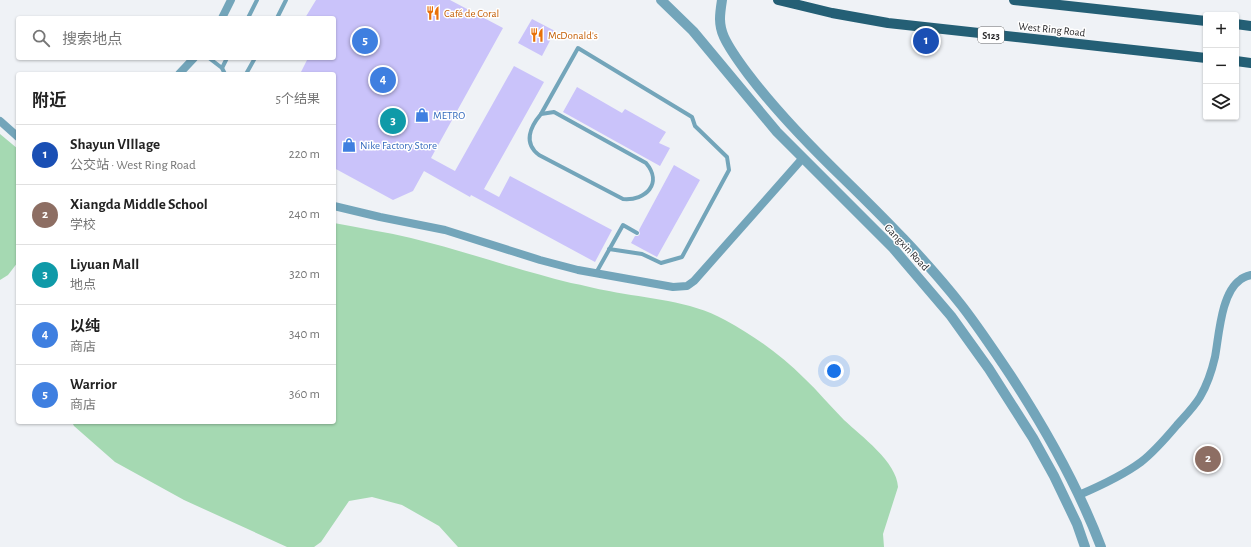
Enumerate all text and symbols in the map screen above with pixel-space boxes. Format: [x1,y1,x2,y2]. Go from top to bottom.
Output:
restaurant icon: Café de Coral [425,5,441,21]
place label: Café de Coral [444,8,499,19]
map controls [1203,12,1239,120]
button: + [1203,12,1239,48]
search box [16,16,336,60]
street label: West Ring Road [1018,21,1086,39]
pin: 5 [352,26,378,56]
pin: 1 [913,26,939,56]
icon: search [30,27,52,49]
restaurant icon: McDonald's [529,27,545,43]
road number: S123 [978,27,1004,43]
place label: McDonald's [548,30,598,41]
text: 搜索地点 [62,32,122,47]
button: − [1203,48,1239,84]
pin: 4 [370,65,396,95]
button: layers [1203,84,1239,120]
text: 附近 [32,92,66,109]
text: 5个结果 [276,93,320,106]
pin: 3 [380,106,406,136]
shop icon: METRO [414,107,430,123]
place label: METRO [433,110,465,121]
text: Shayun VIllage [70,137,160,152]
shop icon: Nike Factory Store [341,137,357,153]
place label: Nike Factory Store [360,140,437,151]
text: 1 [43,148,47,161]
text: 220 m [289,148,320,161]
text: 公交站 · West Ring Road [70,159,196,172]
text: Xiangda Middle School [70,197,208,212]
text: 2 [42,208,48,221]
text: 240 m [288,208,320,221]
text: 学校 [70,219,96,232]
street label: Gangxin Road [882,222,931,273]
text: Liyuan Mall [70,257,139,272]
text: 3 [42,268,48,281]
text: 320 m [289,268,320,281]
text: 地点 [70,279,96,292]
text: 以纯 [70,319,100,334]
text: 4 [42,328,48,341]
text: 340 m [289,328,320,341]
text: 商店 [70,341,96,354]
your location [824,361,844,381]
text: Warrior [70,377,117,392]
text: 5 [42,388,48,401]
text: 360 m [289,388,320,401]
text: 商店 [70,399,96,412]
pin: 2 [1195,444,1221,474]

